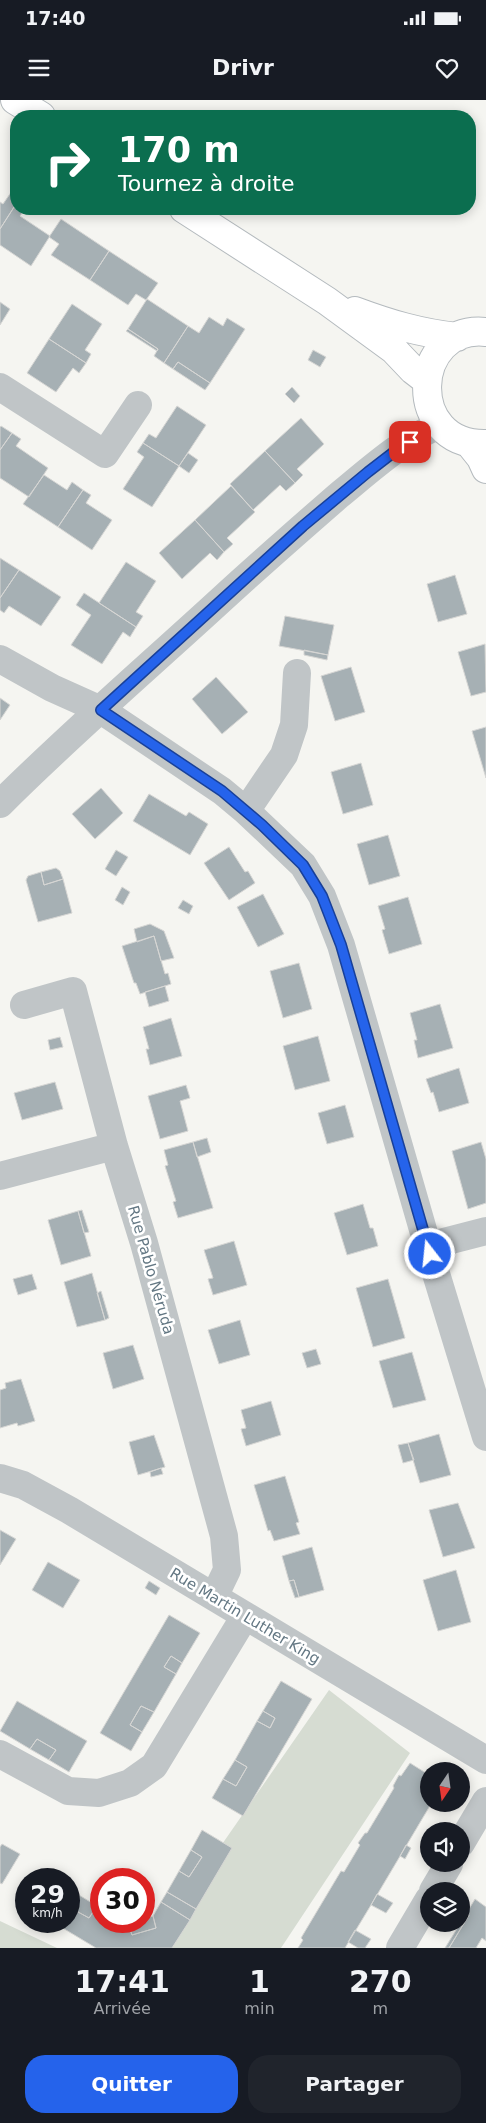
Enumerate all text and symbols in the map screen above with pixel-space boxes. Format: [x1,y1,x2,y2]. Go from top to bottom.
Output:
text: 17:40 [25,7,85,29]
icon: menu [25,54,53,82]
icon: heart [433,54,461,82]
text: Drivr [212,55,274,80]
icon: right [35,130,100,195]
text: 170 m [118,130,240,170]
text: Tournez à droite [118,171,295,196]
pin [389,421,431,463]
icon: arrive [396,428,424,456]
street label: Rue Pablo Néruda [124,1203,178,1337]
position arrow [403,1227,455,1279]
street label: Rue Martin Luther King [167,1564,323,1668]
north arrow [420,1762,470,1812]
map controls [420,1762,470,1932]
button: sound [420,1822,470,1872]
speed limit sign: 30 [90,1868,155,1933]
text: 29 [30,1880,65,1909]
button: layers [420,1882,470,1932]
text: km/h [32,1906,63,1920]
text: 17:41 [74,1964,170,1999]
text: 1 [249,1964,270,1999]
text: 270 [349,1964,412,1999]
text: Arrivée [93,1999,151,2018]
text: min [244,1999,275,2018]
text: m [372,1999,388,2018]
button: Quitter [25,2055,238,2113]
button: Partager [248,2055,461,2113]

